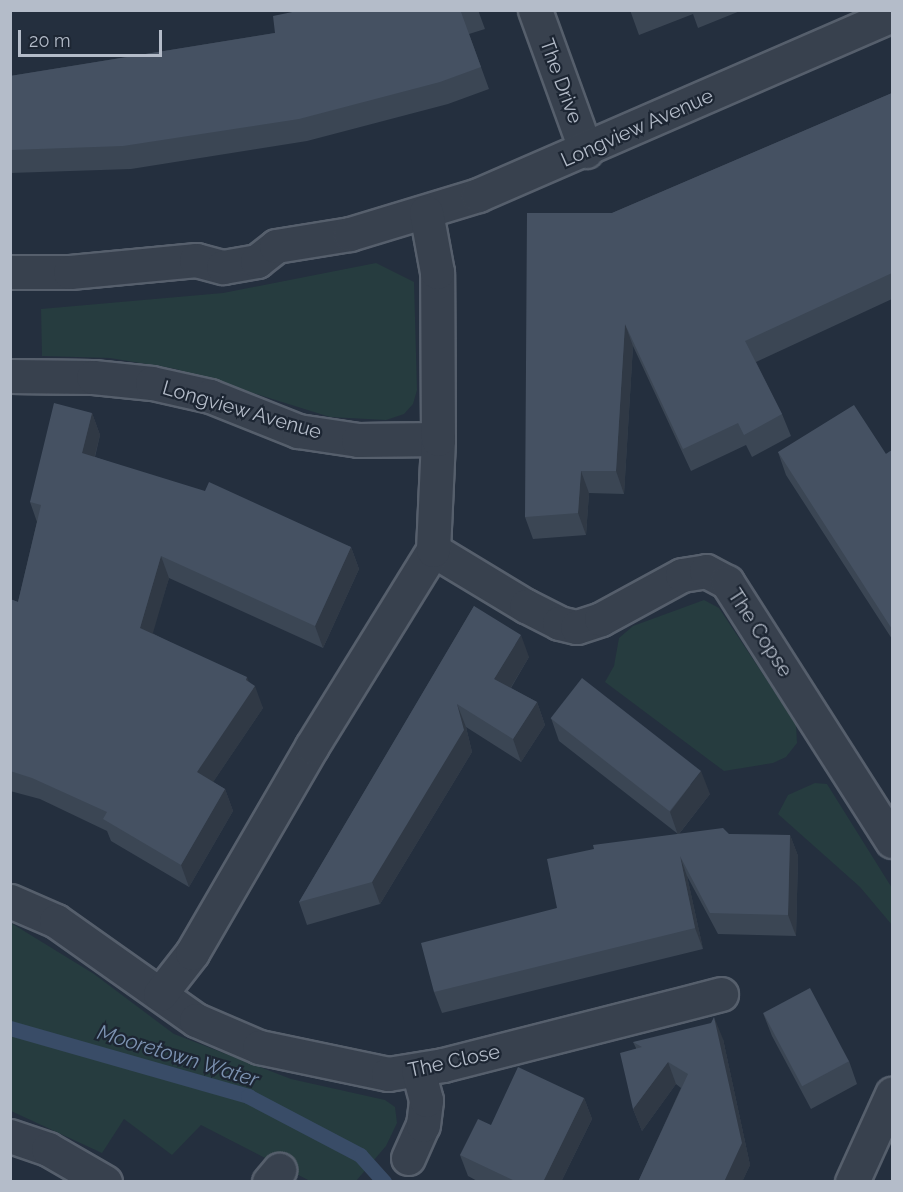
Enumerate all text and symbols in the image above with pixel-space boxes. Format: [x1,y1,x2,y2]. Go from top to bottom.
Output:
scale bar [21,18,165,56]
text: 20 m [29,30,71,51]
street label: The Drive [535,35,587,127]
street label: Longview Avenue [557,83,717,173]
street label: Longview Avenue [159,376,325,444]
street label: The Copse [723,585,797,681]
water label: Mooretown Water [94,1019,262,1093]
street label: The Close [406,1040,502,1082]

